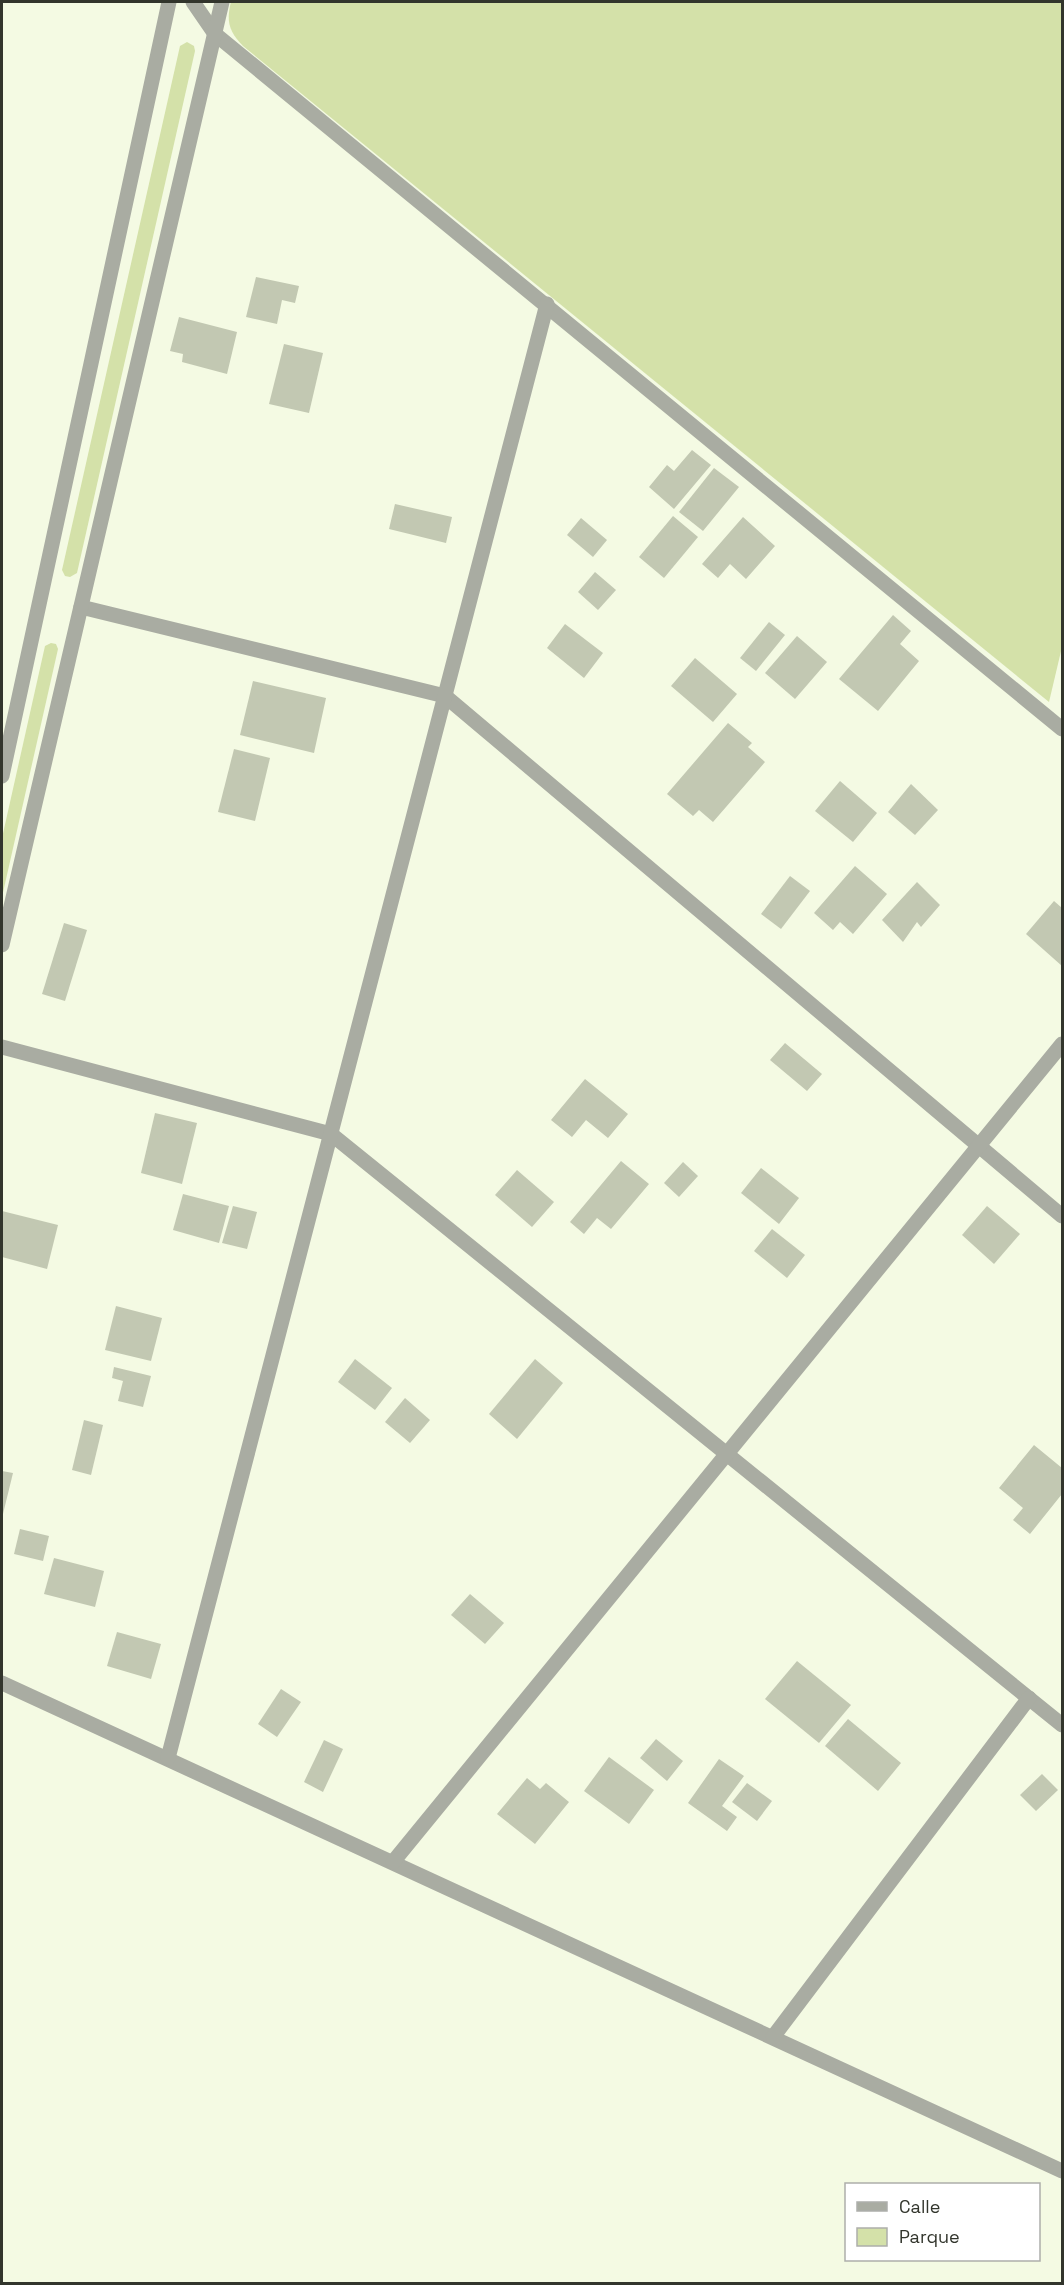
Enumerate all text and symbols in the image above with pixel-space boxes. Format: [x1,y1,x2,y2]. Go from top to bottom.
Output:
legend [845,2183,1040,2261]
text: Calle [899,2195,940,2218]
text: Parque [899,2225,960,2248]

